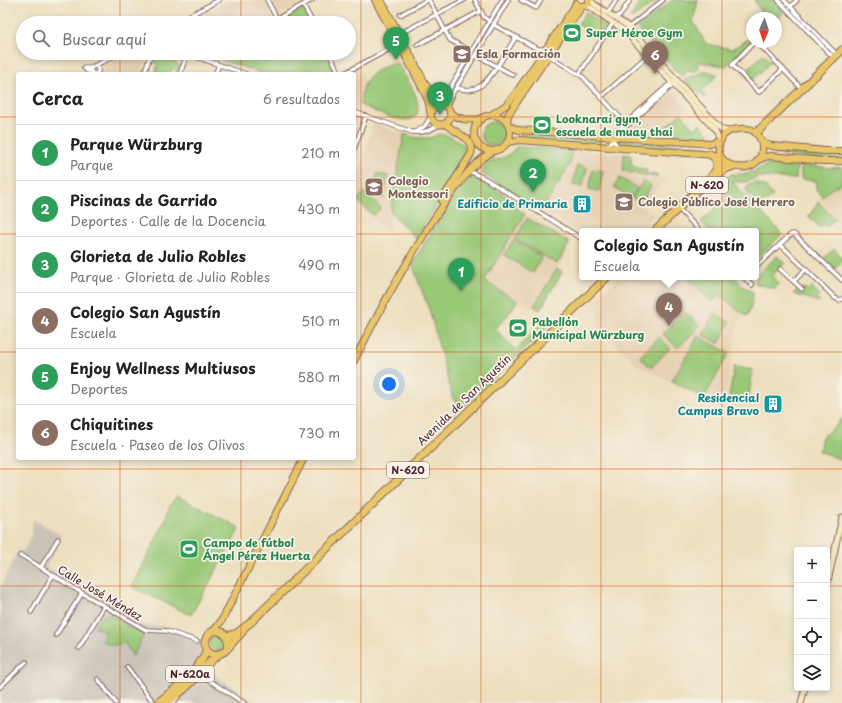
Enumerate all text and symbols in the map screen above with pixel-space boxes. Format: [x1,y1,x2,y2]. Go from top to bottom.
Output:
north arrow [746,12,782,48]
search box [16,16,356,60]
sports icon: Super Héroe Gym [561,22,583,44]
place label: Super Héroe Gym [586,24,683,41]
icon: search [30,27,52,49]
text: Buscar aquí [62,27,146,50]
pin: 5 [383,27,409,60]
pin: 6 [642,41,668,74]
school or university icon: Esla Formación [451,43,473,65]
place label: Esla Formación [476,45,561,62]
pin: 3 [427,82,453,115]
text: Cerca [32,85,83,111]
text: 6 resultados [263,89,340,108]
place label: Looknarai gym, escuela de muay thai [556,110,673,140]
sports icon: Looknarai gym, escuela de muay thai [531,114,553,136]
text: Parque Würzburg [70,132,202,155]
text: 1 [42,143,48,162]
text: 210 m [301,143,340,162]
text: Parque [70,155,113,174]
pin: 2 [520,159,546,192]
place label: Colegio Montessori [388,172,448,202]
school or university icon: Colegio Montessori [363,176,385,198]
road number: N-620 [686,177,728,193]
text: Piscinas de Garrido [70,188,217,211]
school or university icon: Colegio Público José Herrero [613,191,635,213]
building icon: Edificio de Primaria [571,193,593,215]
place label: Colegio Público José Herrero [638,193,795,210]
place label: Edificio de Primaria [457,195,568,212]
text: 2 [40,199,50,218]
text: 430 m [298,199,340,218]
text: Deportes · Calle de la Docencia [70,211,266,230]
popup [579,228,759,280]
text: Colegio San Agustín [594,233,744,256]
text: Glorieta de Julio Robles [70,244,246,267]
text: 3 [41,255,49,274]
text: 490 m [298,255,340,274]
text: Escuela [594,256,640,275]
pin: 1 [448,258,474,291]
text: Parque · Glorieta de Julio Robles [70,267,270,286]
pin: 4 [656,293,682,326]
text: Colegio San Agustín [70,300,221,323]
text: 4 [41,311,49,330]
text: 510 m [301,311,340,330]
place label: Pabellón Municipal Würzburg [532,313,645,343]
sports icon: Pabellón Municipal Würzburg [507,317,529,339]
text: Escuela [70,323,117,342]
street label: Avenida de San Agustín [413,350,514,449]
text: Enjoy Wellness Multiusos [70,356,256,379]
text: 5 [41,367,49,386]
text: 580 m [298,367,340,386]
your location [379,374,399,394]
text: Deportes [70,379,128,398]
place label: Residencial Campus Bravo [678,389,760,419]
building icon: Residencial Campus Bravo [762,393,784,415]
text: Chiquitines [70,412,153,435]
text: 6 [40,423,50,442]
text: 730 m [299,423,340,442]
text: Escuela · Paseo de los Olivos [70,435,245,454]
road number: N-620 [387,462,429,478]
place label: Campo de fútbol Ángel Pérez Huerta [203,534,311,564]
sports icon: Campo de fútbol Ángel Pérez Huerta [178,538,200,560]
map controls [794,547,830,691]
button: + [794,547,830,583]
street label: Calle José Méndez [55,561,146,625]
button: − [794,583,830,619]
button: locate [794,619,830,655]
button: layers [794,655,830,691]
road number: N-620a [166,666,214,682]

